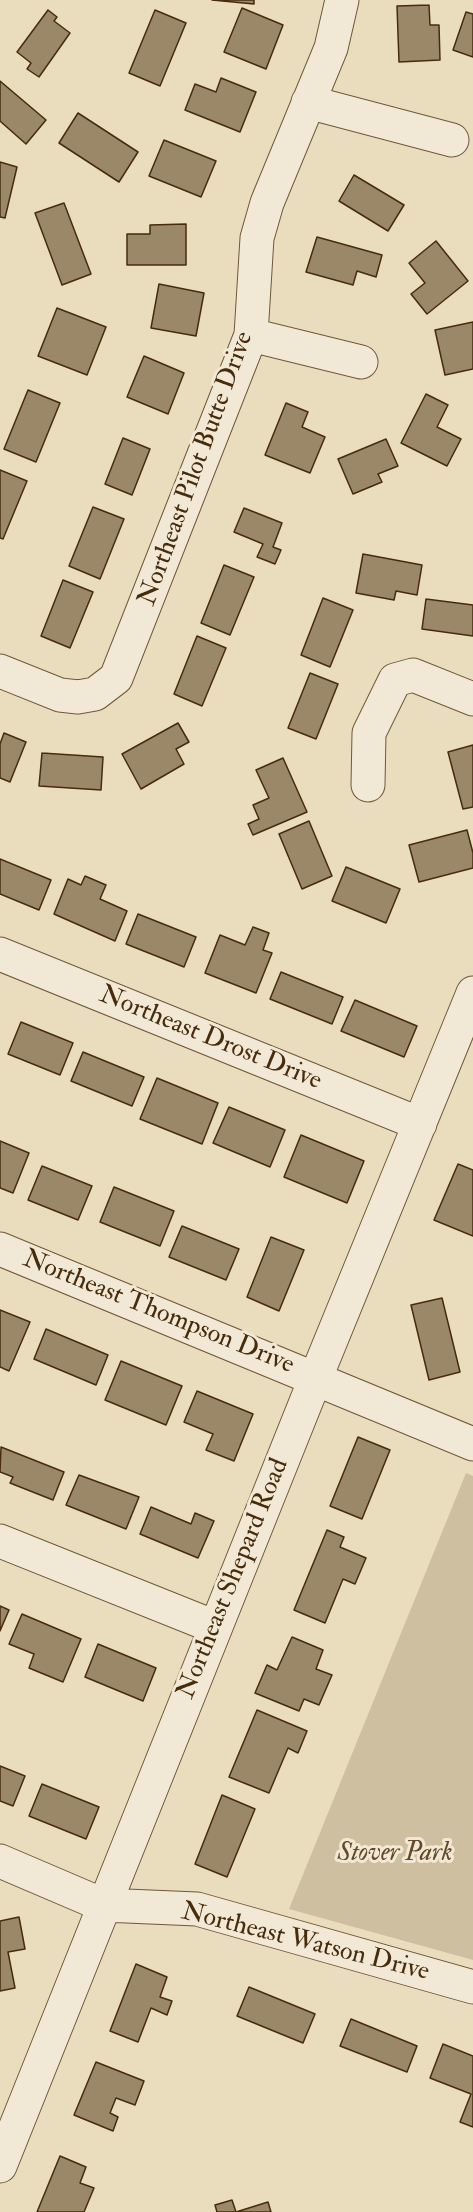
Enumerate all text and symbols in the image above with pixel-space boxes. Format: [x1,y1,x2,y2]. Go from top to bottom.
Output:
street label: Northeast Pilot Butte Drive [133,328,261,610]
street label: Northeast Drost Drive [94,980,326,1098]
street label: Northeast Thompson Drive [18,1244,298,1382]
street label: Northeast Shepard Road [172,1454,296,1704]
park label: Stover Park [337,1838,453,1870]
street label: Northeast Watson Drive [178,1897,432,1989]

